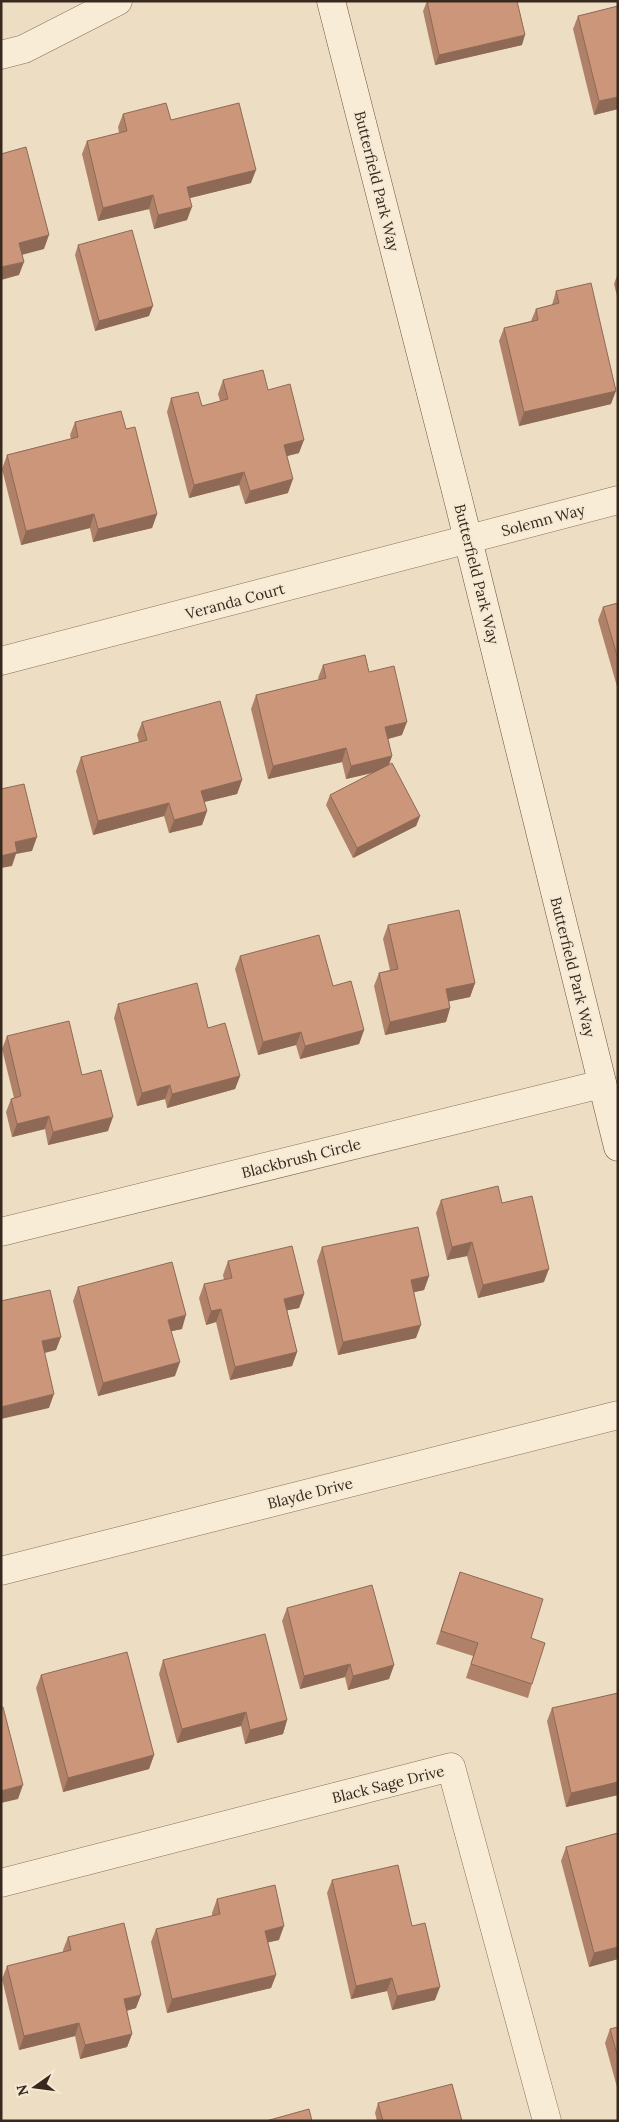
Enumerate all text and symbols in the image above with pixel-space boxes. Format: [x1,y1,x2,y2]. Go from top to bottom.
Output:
street label: Butterfield Park Way [350,109,404,253]
street label: Solemn Way [499,500,587,540]
street label: Butterfield Park Way [450,502,504,646]
street label: Veranda Court [182,579,287,624]
street label: Butterfield Park Way [546,895,600,1039]
street label: Blackbrush Circle [239,1134,363,1182]
street label: Blayde Drive [265,1473,355,1513]
street label: Black Sage Drive [330,1761,446,1807]
north arrow [10,2062,60,2112]
text: N [12,2083,32,2098]

